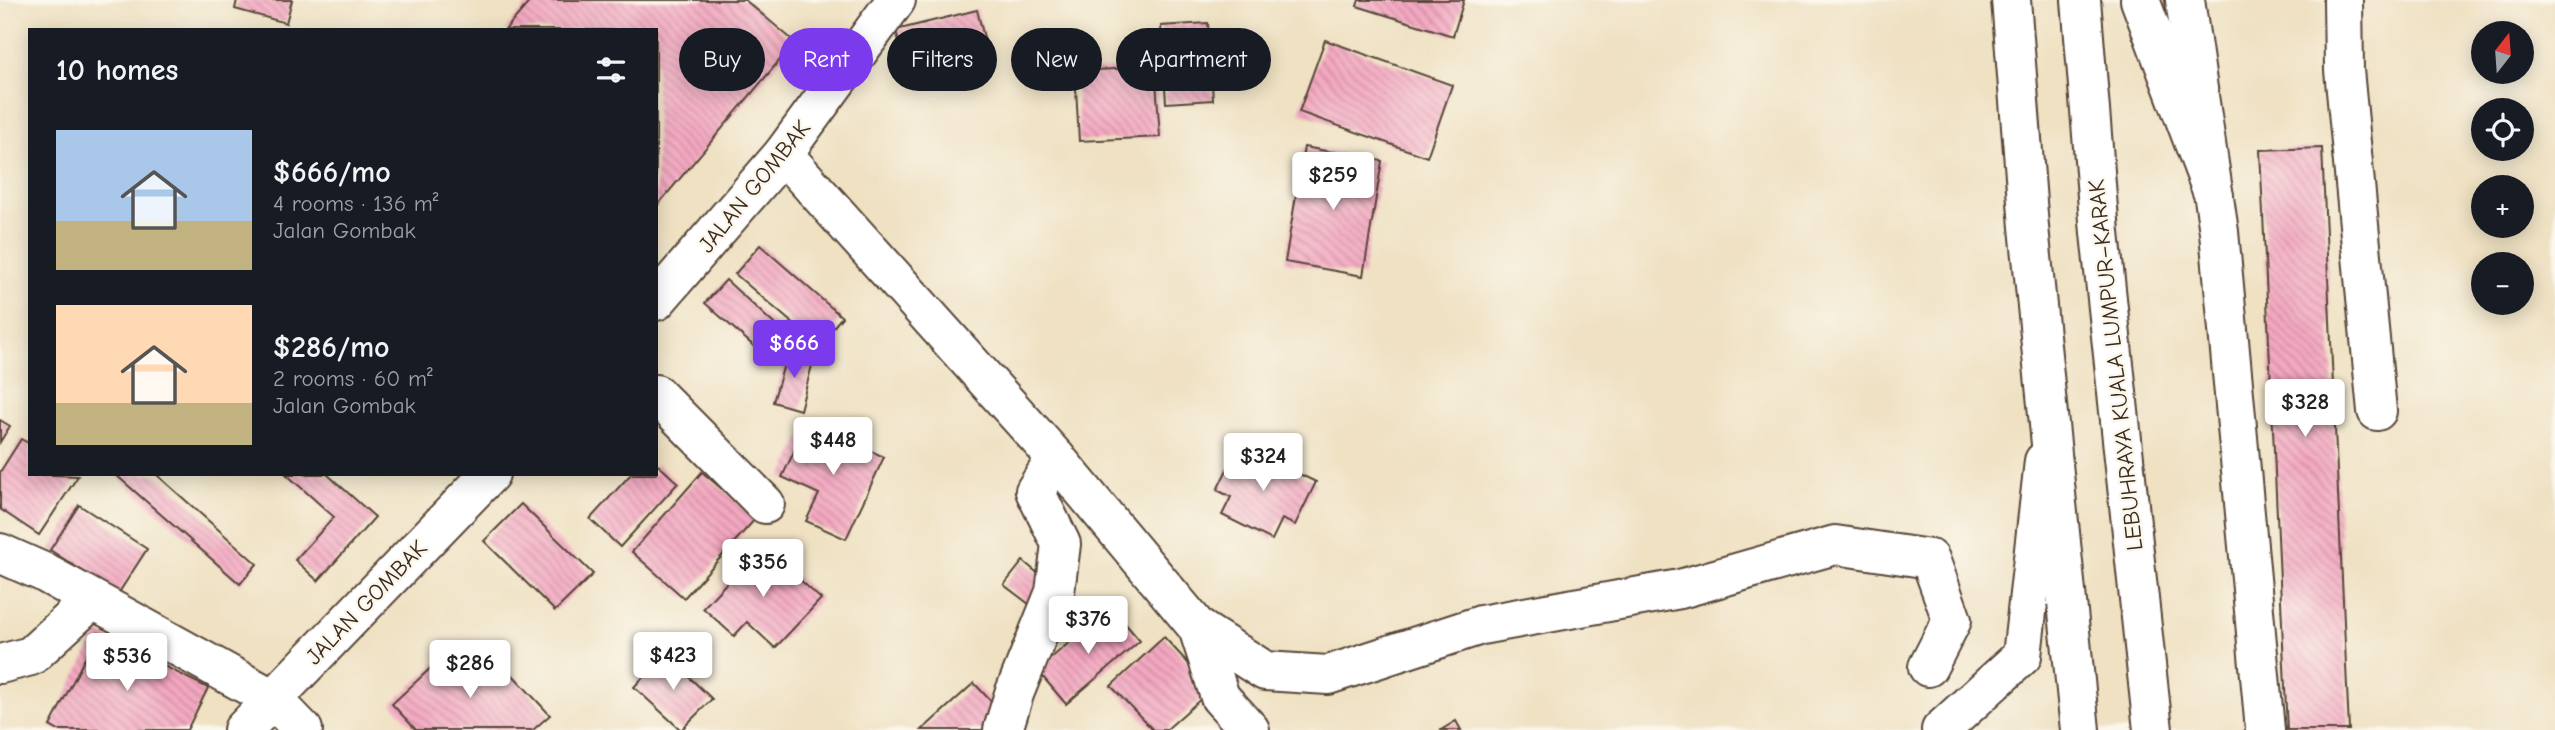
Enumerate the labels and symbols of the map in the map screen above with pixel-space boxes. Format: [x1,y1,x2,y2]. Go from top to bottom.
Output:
north arrow [2471,21,2534,84]
street label: JALAN GOMBAK [693,115,816,258]
pin: $259 [1292,152,1374,212]
street label: LEBUHRAYA KUALA LUMPUR–KARAK [2083,178,2148,552]
pin: $666 [753,320,835,380]
pin: $328 [2264,380,2346,439]
pin: $448 [792,418,874,477]
pin: $324 [1222,434,1304,493]
street label: JALAN GOMBAK [300,534,433,670]
pin: $356 [722,540,804,599]
pin: $376 [1047,596,1129,656]
pin: $423 [632,632,714,692]
pin: $536 [86,634,168,693]
pin: $286 [429,640,511,700]

